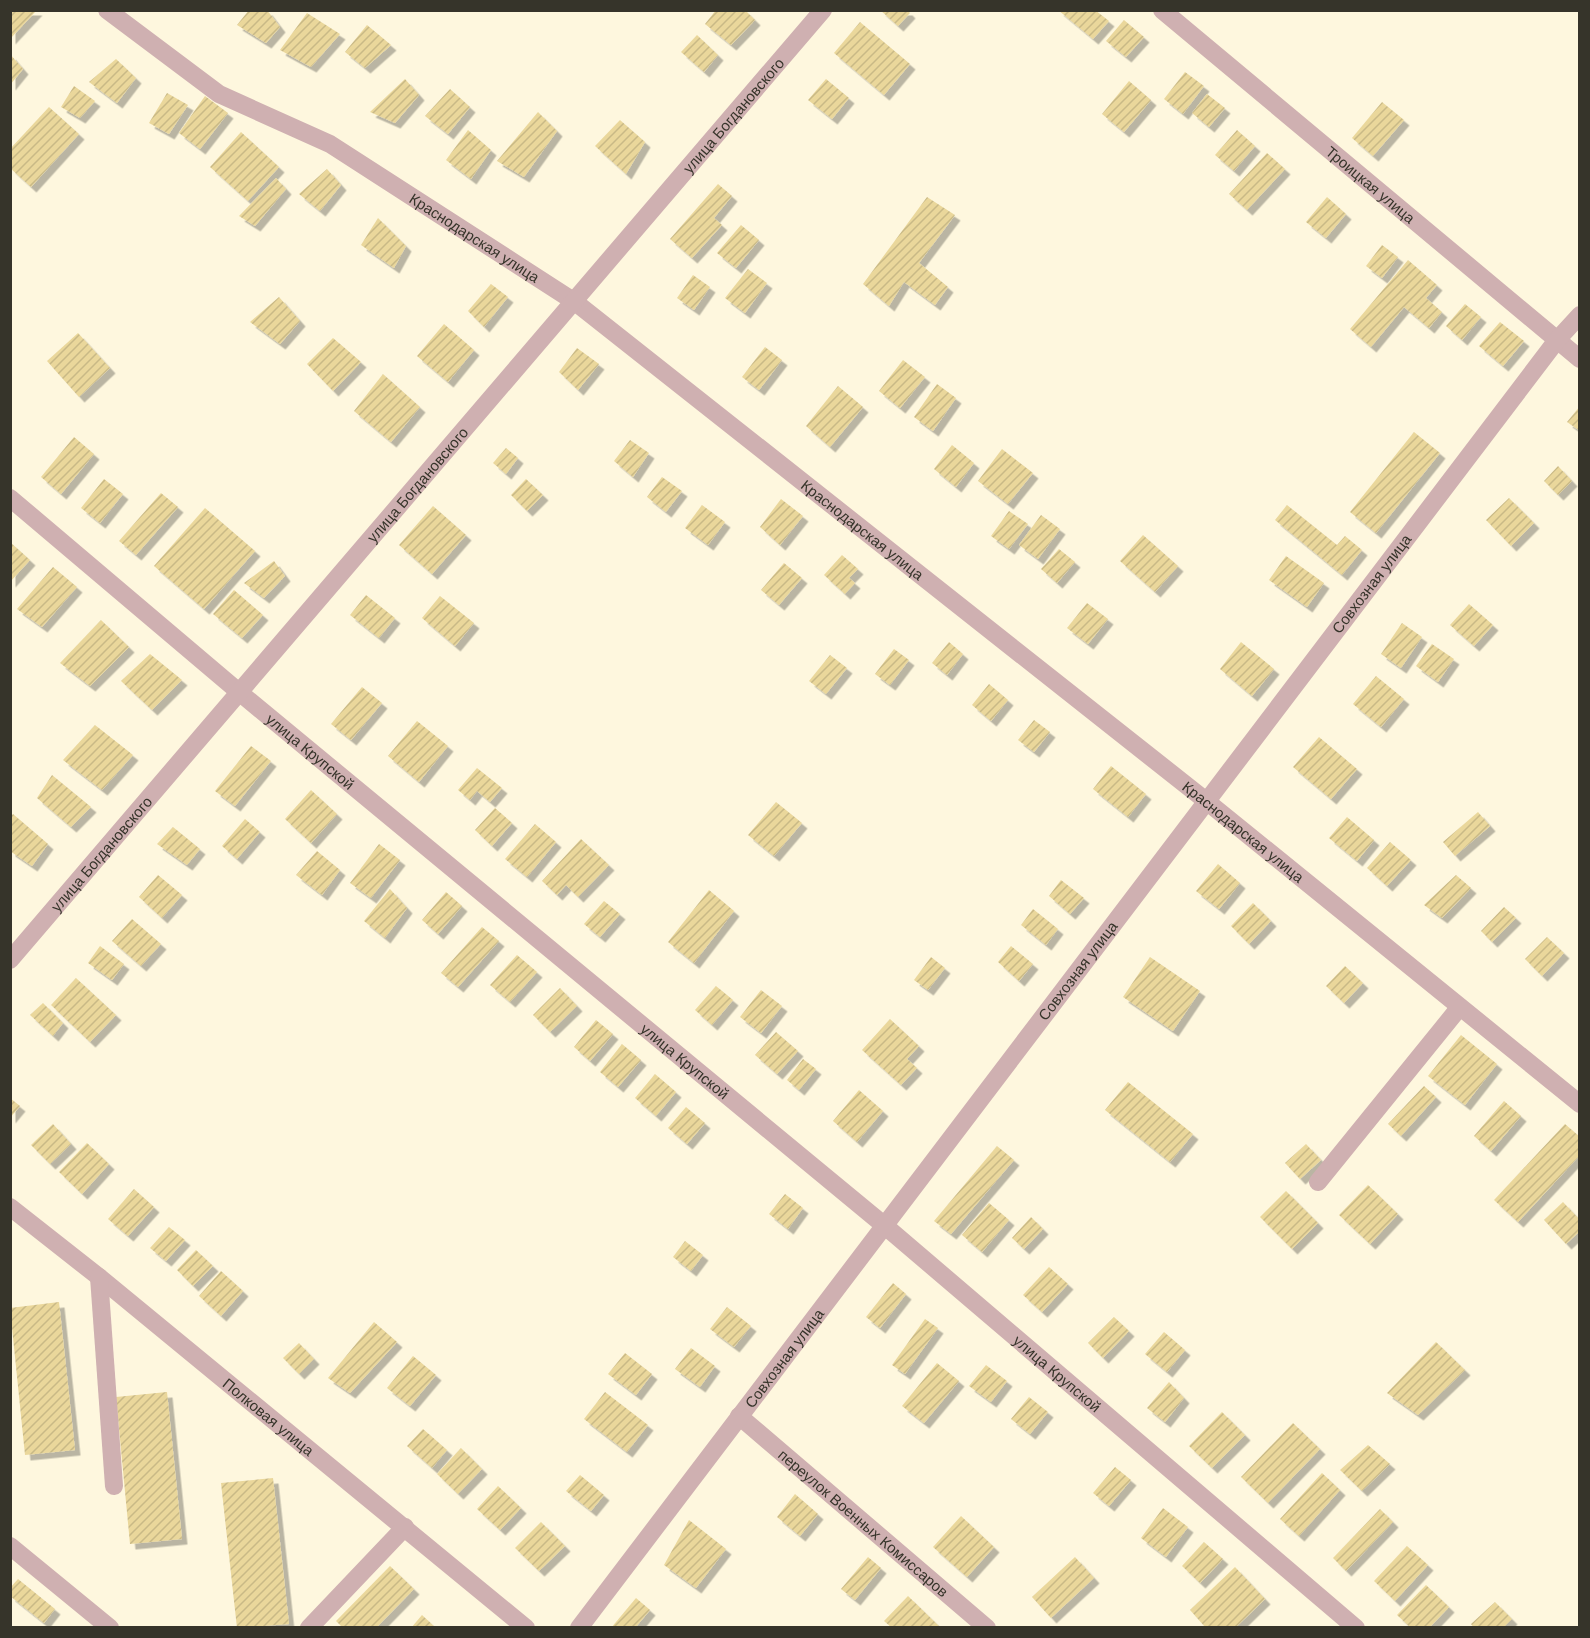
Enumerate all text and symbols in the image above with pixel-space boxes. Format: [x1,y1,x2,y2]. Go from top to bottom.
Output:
street label: улица Богдановского [679,54,787,176]
street label: Троицкая улица [1323,142,1419,227]
street label: Краснодарская улица [407,189,543,286]
street label: улица Богдановского [363,423,471,545]
street label: Краснодарская улица [798,476,928,583]
street label: Совхозная улица [1328,530,1415,636]
street label: улица Крупской [263,710,358,792]
street label: Краснодарская улица [1179,777,1308,886]
street label: улица Богдановского [47,793,155,915]
street label: Совхозная улица [1034,917,1121,1023]
street label: улица Крупской [638,1020,733,1102]
street label: Совхозная улица [741,1305,827,1411]
street label: улица Крупской [1011,1331,1104,1415]
street label: Полковая улица [220,1374,318,1459]
street label: переулок Военных Комиссаров [775,1445,952,1600]

